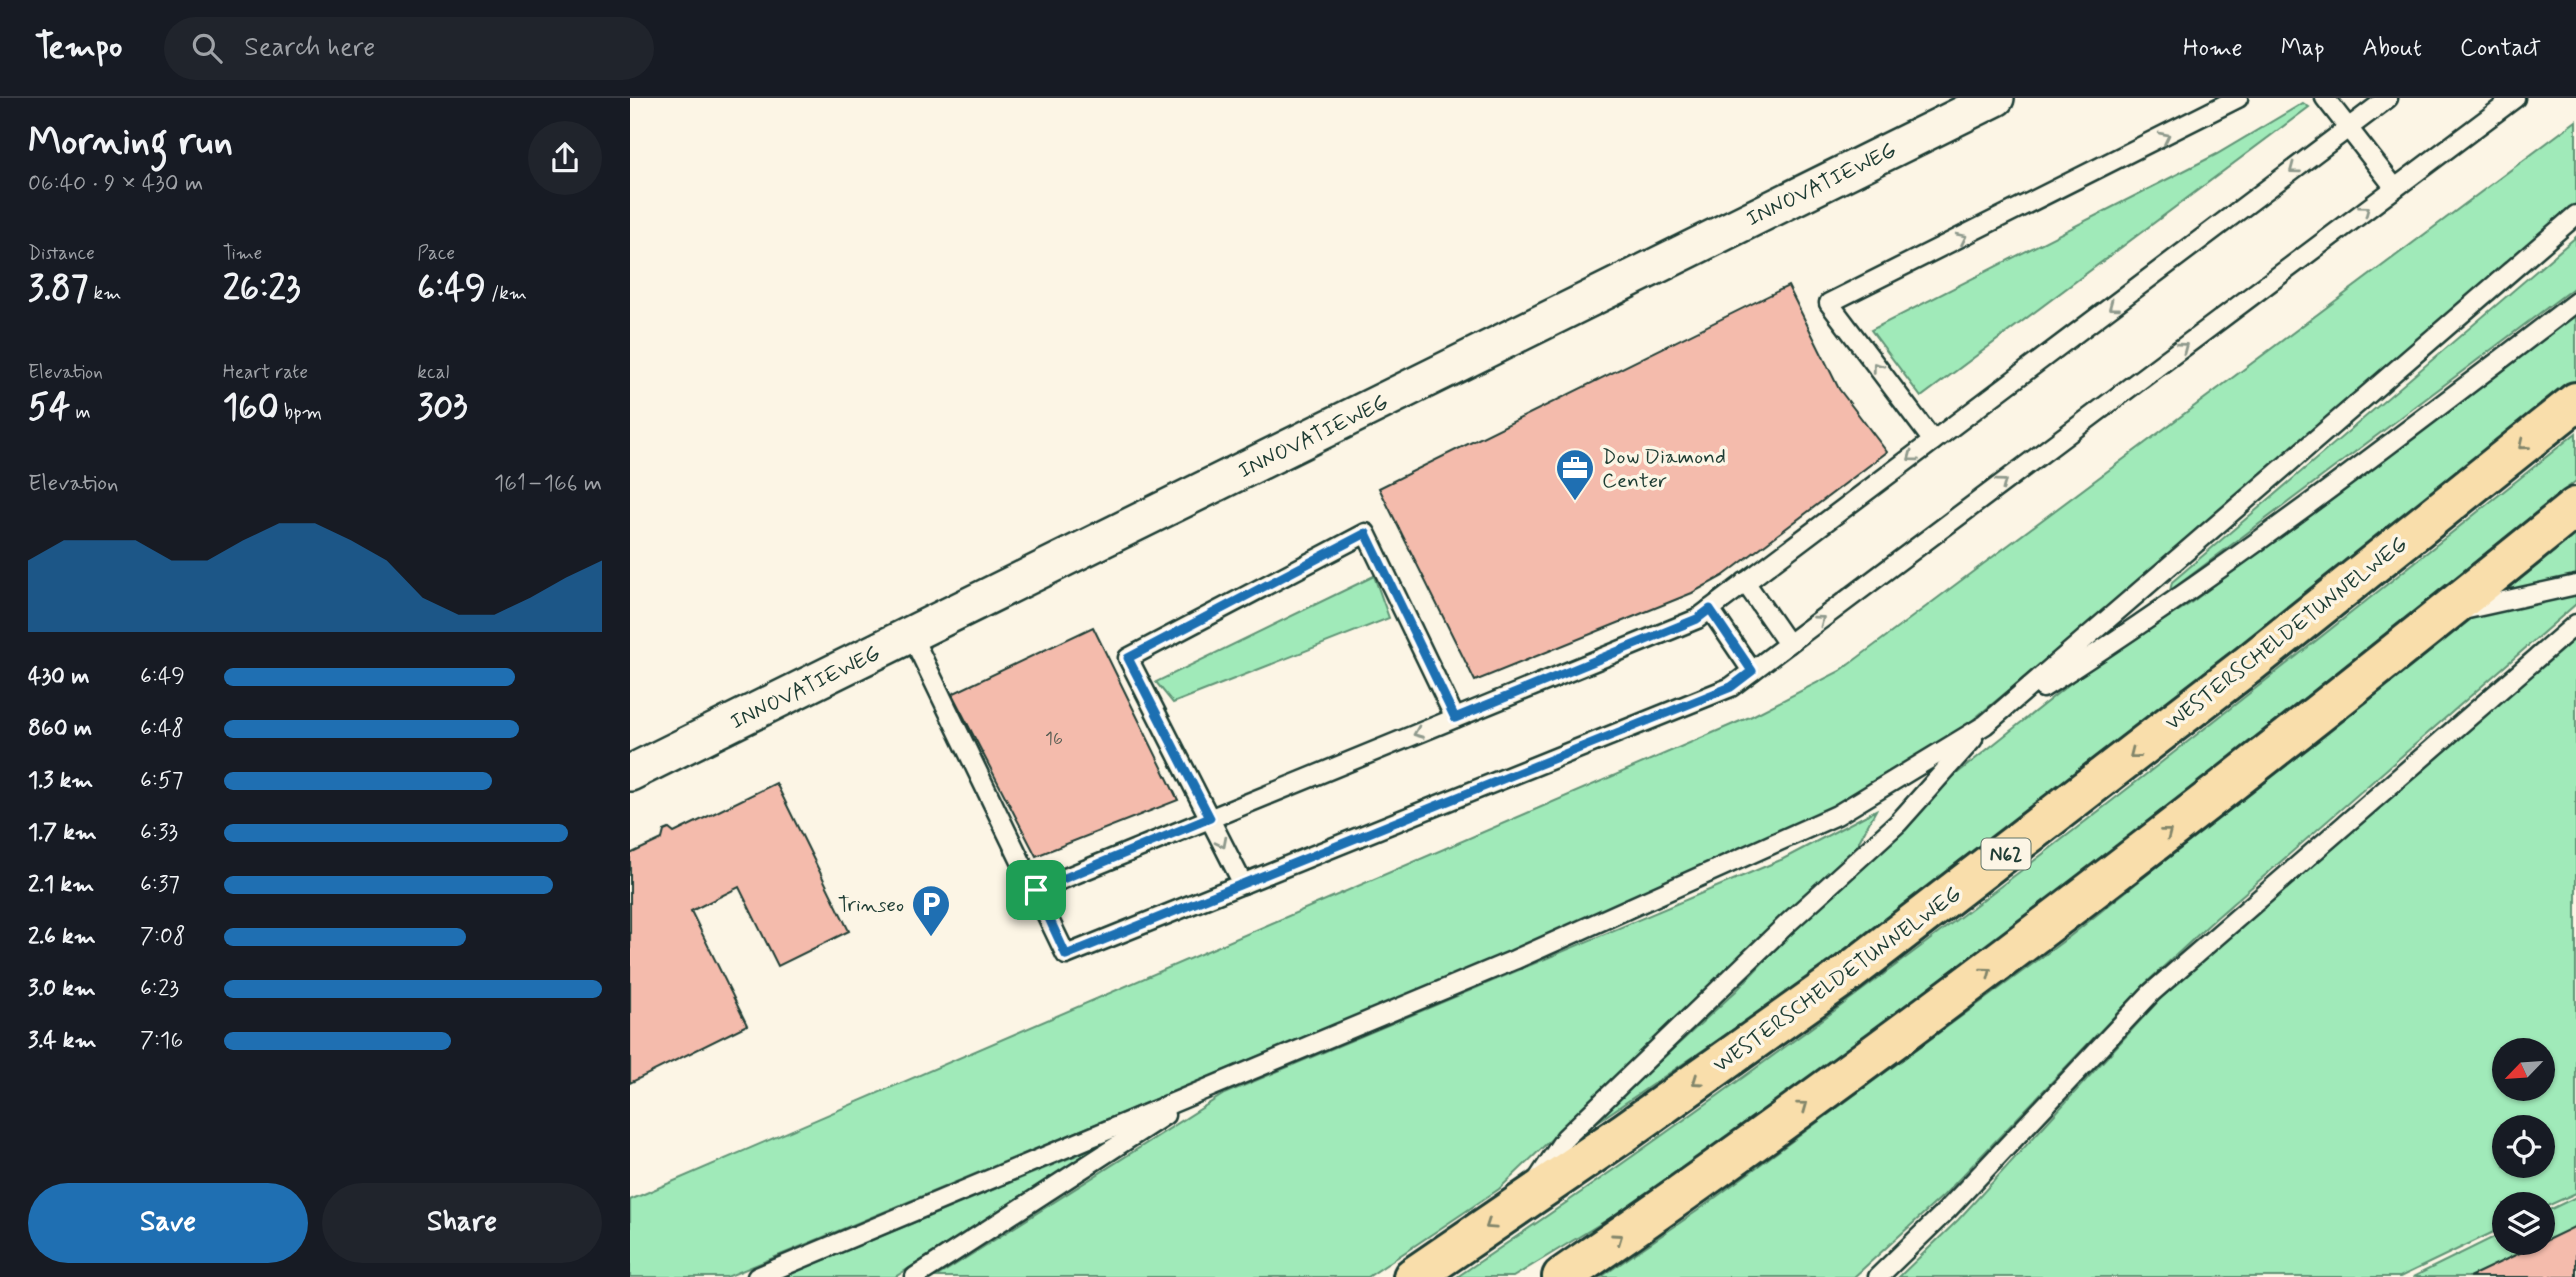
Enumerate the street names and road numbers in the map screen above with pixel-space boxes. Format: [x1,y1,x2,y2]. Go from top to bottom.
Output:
street label: INNOVATIEWEG [1742,137,1901,233]
street label: INNOVATIEWEG [1234,389,1393,485]
street label: WESTERSCHELDETUNNELWEG [2160,530,2413,737]
street label: INNOVATIEWEG [726,640,885,736]
road number: N62 [1982,838,2030,870]
street label: WESTERSCHELDETUNNELWEG [1708,880,1967,1079]

